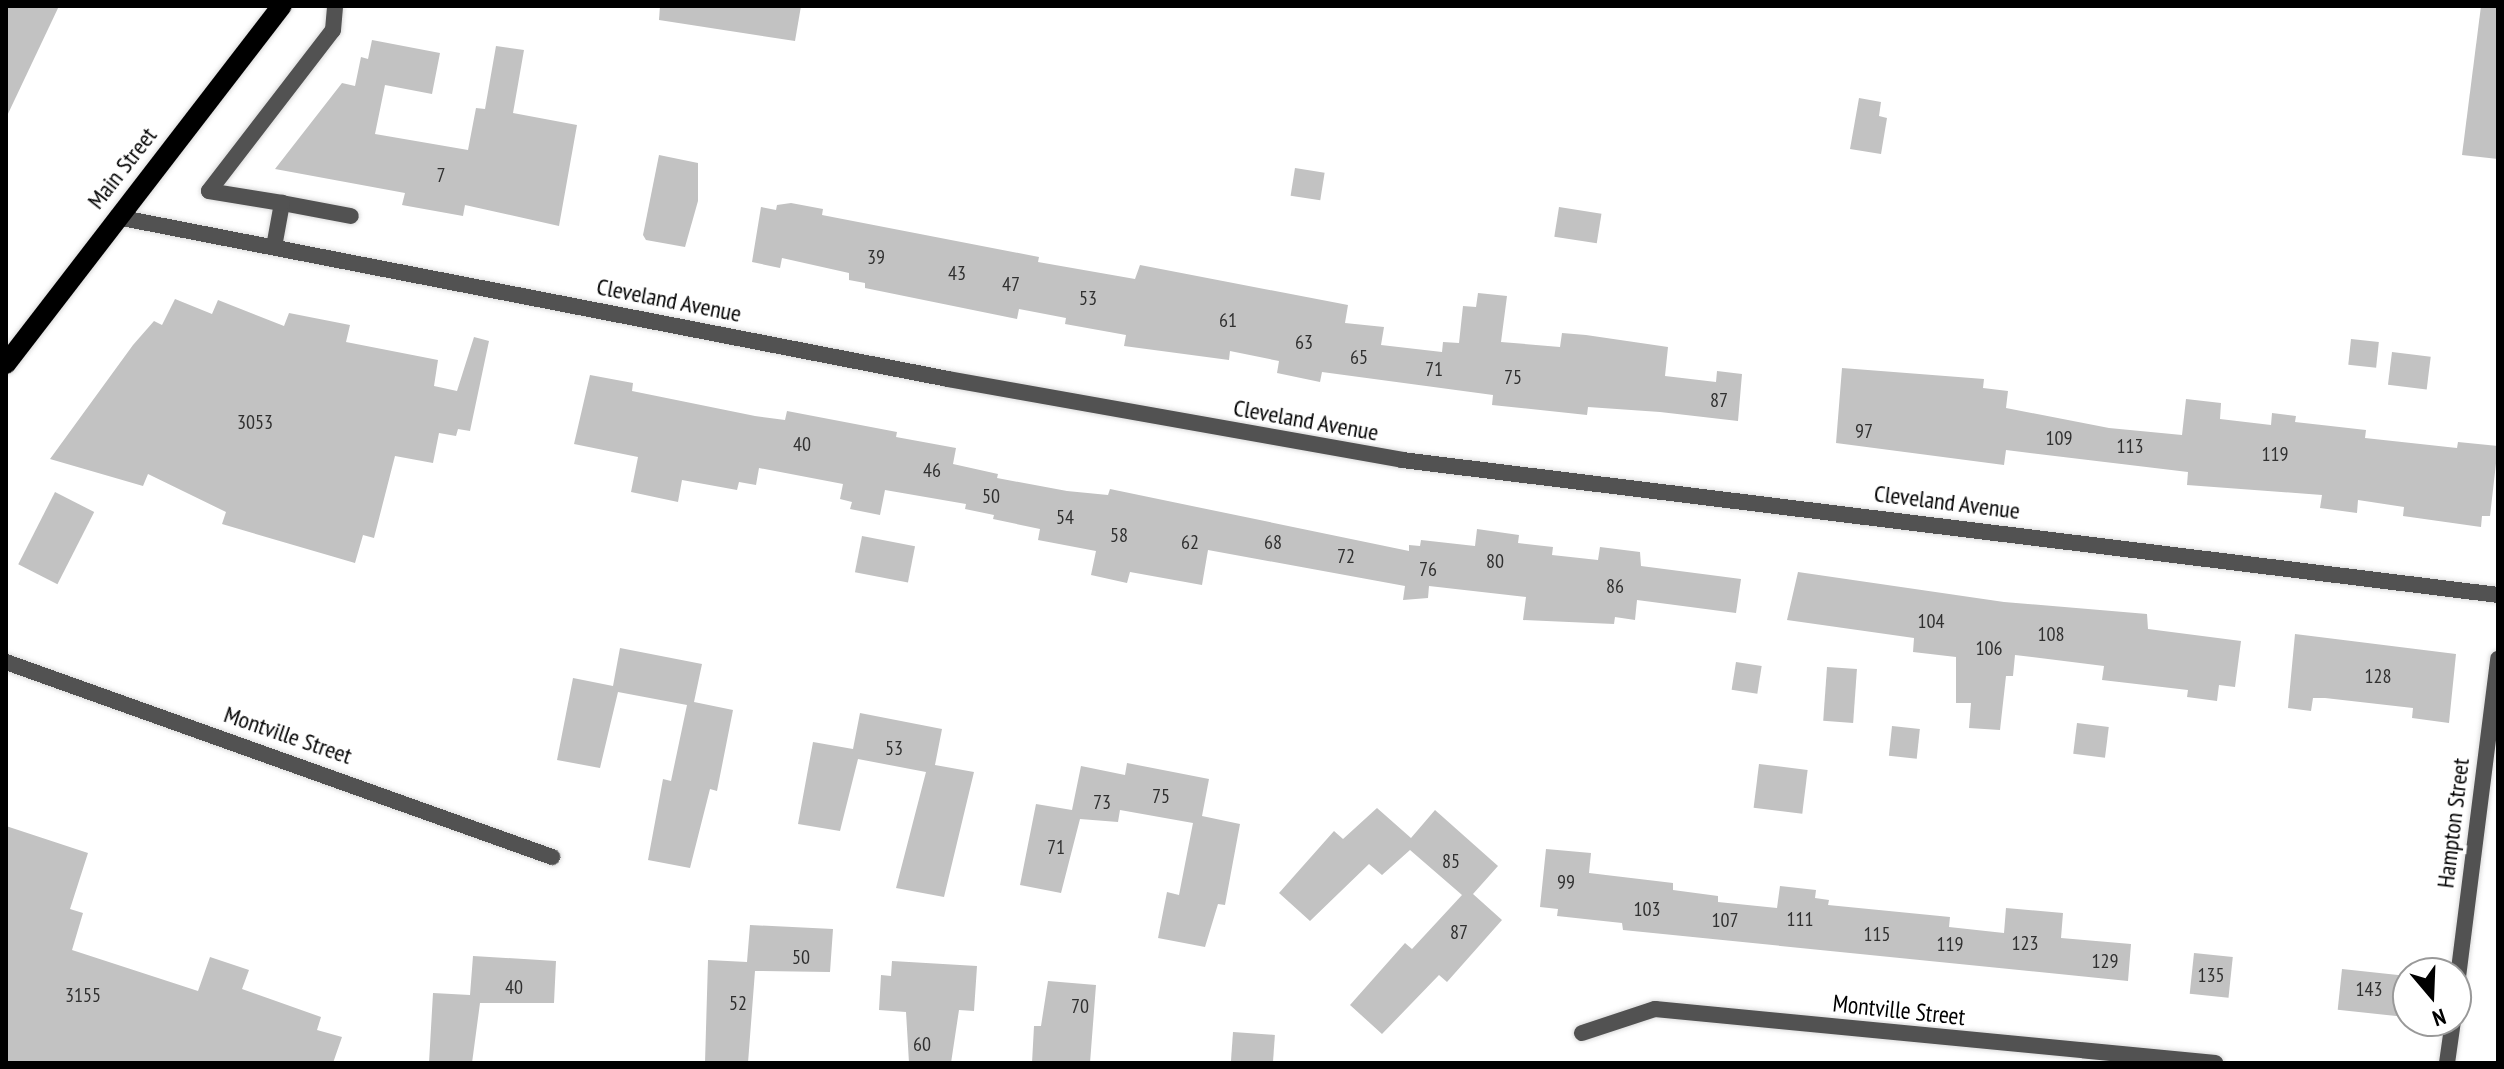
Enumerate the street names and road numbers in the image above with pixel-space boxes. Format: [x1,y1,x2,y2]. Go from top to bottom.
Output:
street label: Main Street [81,122,163,214]
street label: Cleveland Avenue [594,272,744,328]
street label: Cleveland Avenue [1231,393,1381,447]
street label: Cleveland Avenue [1872,479,2022,525]
street label: Montville Street [220,700,356,770]
street label: Hampton Street [2431,756,2475,890]
street label: Montville Street [1831,989,1967,1031]

